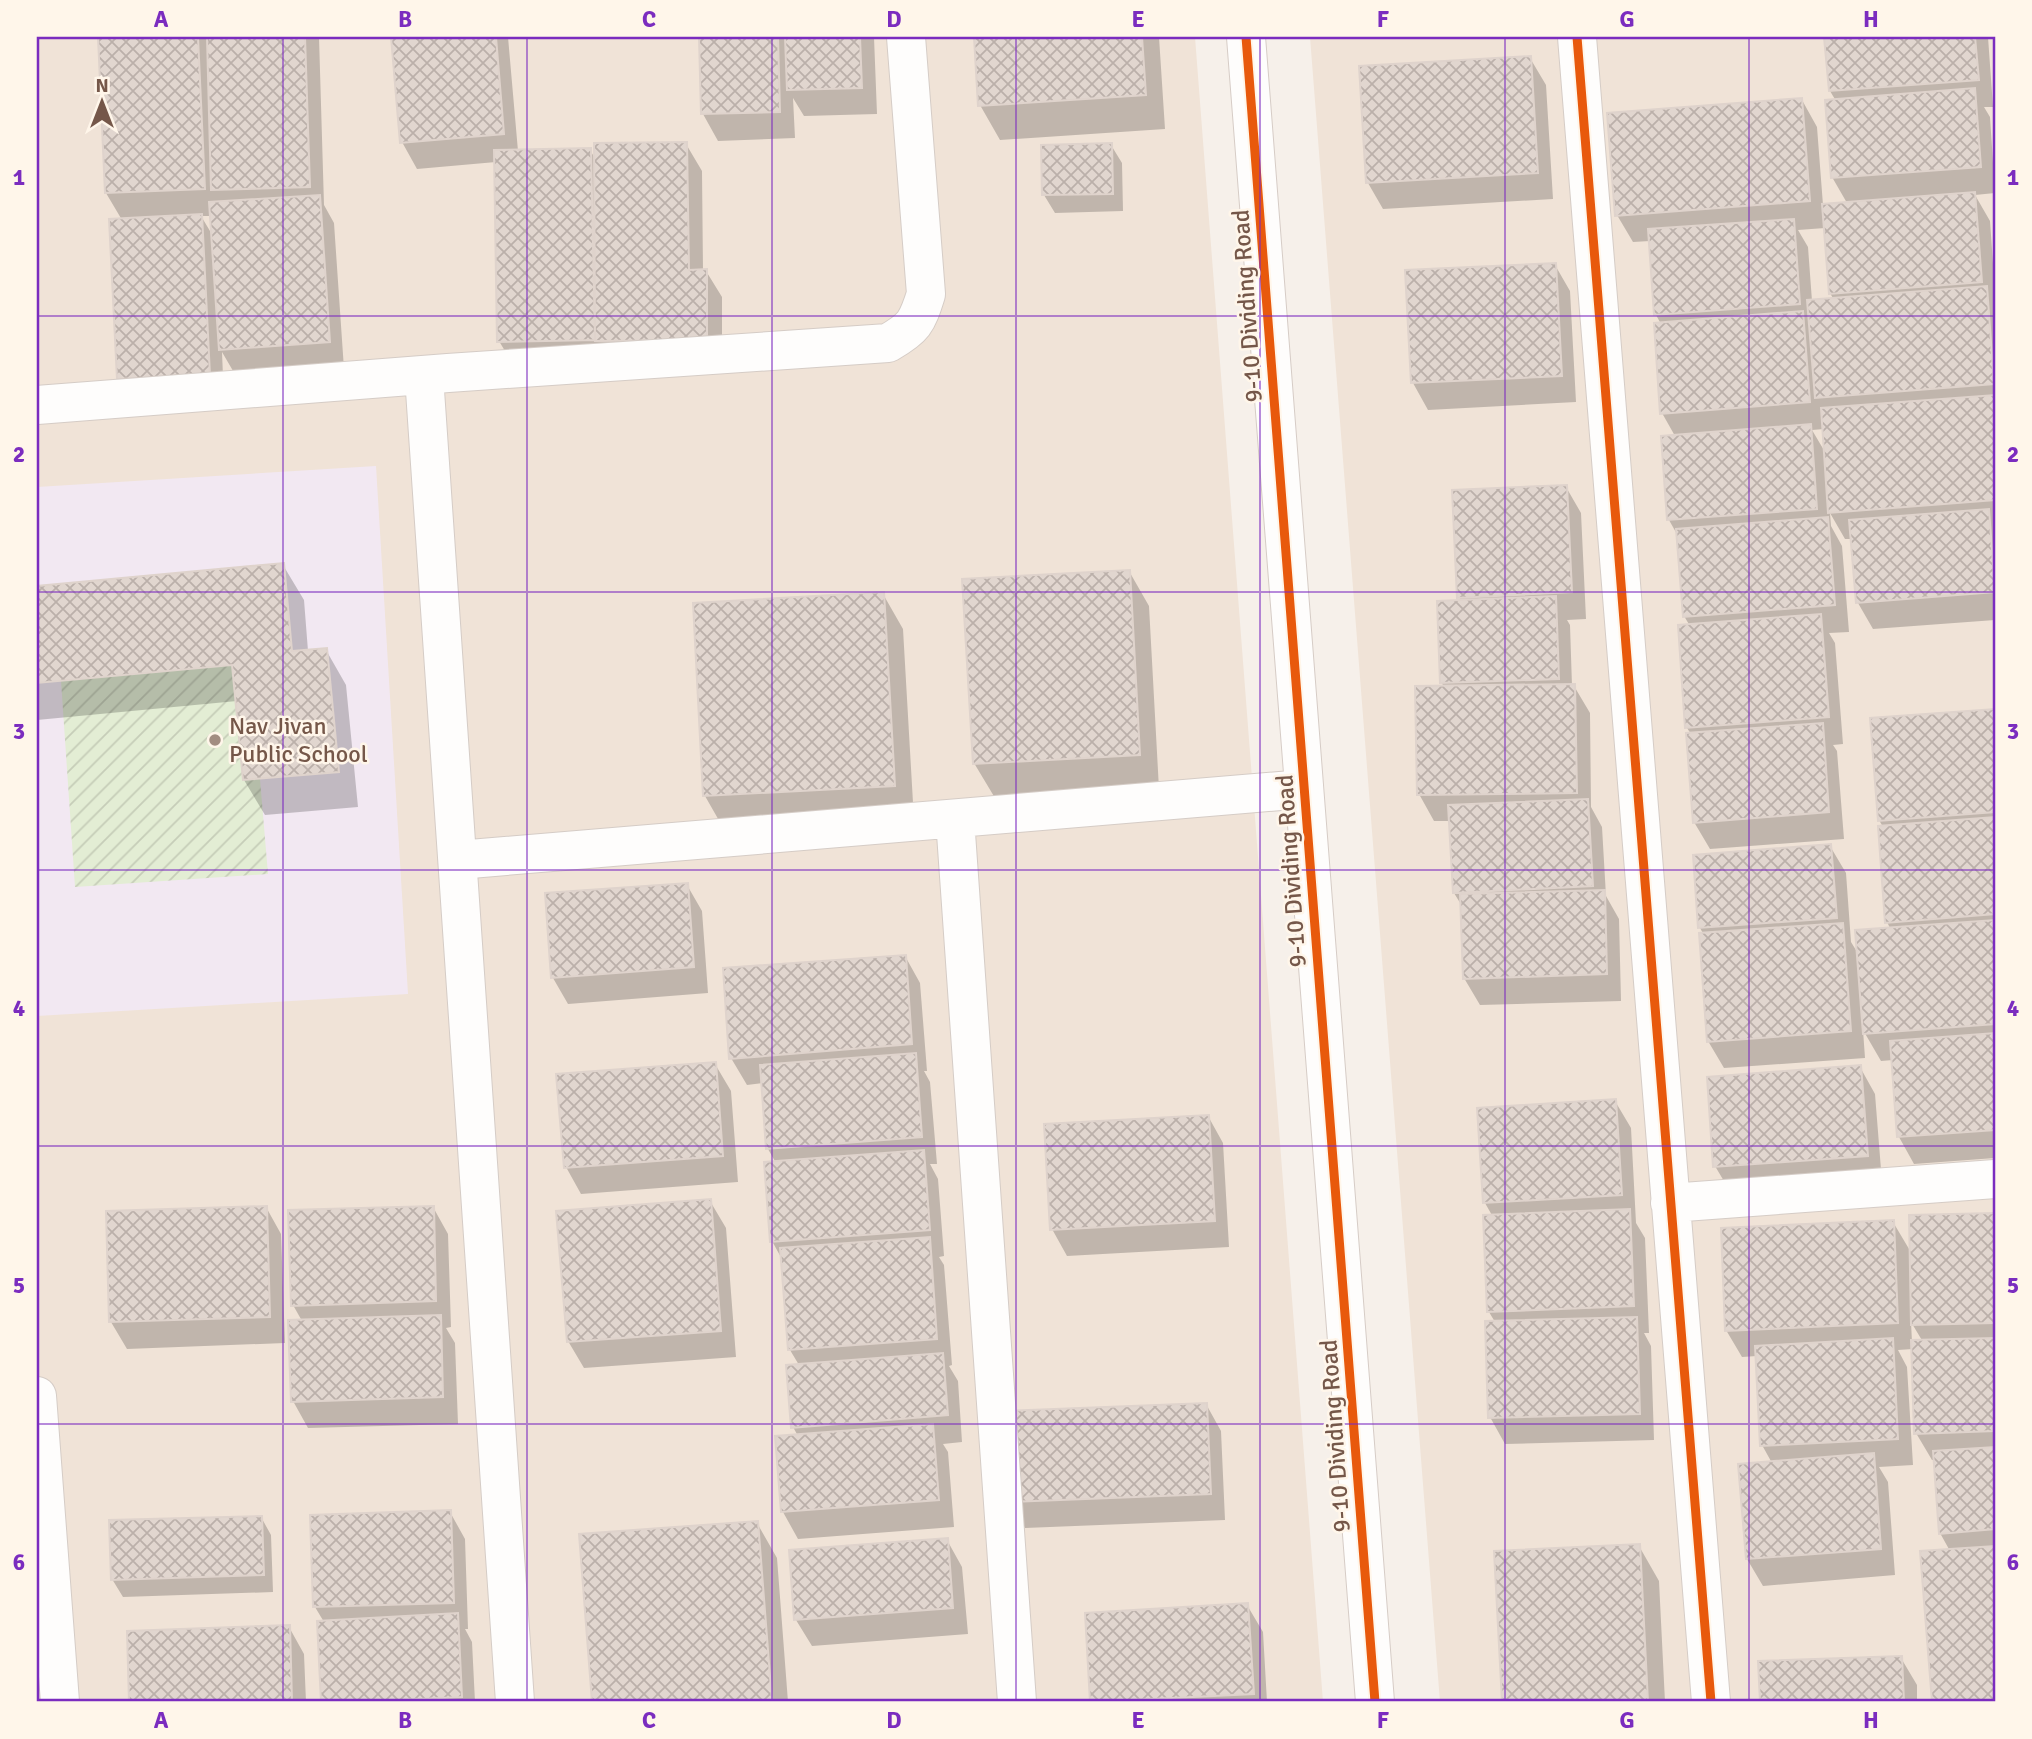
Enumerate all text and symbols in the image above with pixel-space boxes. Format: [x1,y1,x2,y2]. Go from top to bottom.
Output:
text: A [154,5,169,34]
text: B [398,5,412,34]
text: C [642,5,656,34]
text: D [886,5,902,34]
text: E [1131,5,1145,34]
text: F [1377,5,1389,34]
text: G [1619,5,1635,34]
text: H [1863,5,1879,34]
north arrow [66,66,136,136]
text: N [95,74,109,98]
text: 1 [13,163,25,192]
text: 1 [2007,163,2019,192]
street label: 9-10 Dividing Road [1225,209,1269,403]
text: 2 [13,440,25,469]
text: 2 [2007,440,2019,469]
place label: Nav Jivan Public School [229,711,368,769]
text: 3 [13,717,25,746]
text: 3 [2007,717,2019,746]
marker: Nav Jivan Public School [207,732,223,748]
street label: 9-10 Dividing Road [1269,774,1313,968]
text: 4 [13,994,25,1023]
text: 4 [2007,994,2019,1023]
text: 5 [13,1271,25,1300]
text: 5 [2007,1271,2019,1300]
street label: 9-10 Dividing Road [1313,1339,1357,1533]
text: 6 [13,1548,25,1577]
text: 6 [2007,1548,2019,1577]
text: A [154,1706,169,1735]
text: B [398,1706,412,1735]
text: C [642,1706,656,1735]
text: D [886,1706,902,1735]
text: E [1131,1706,1145,1735]
text: F [1377,1706,1389,1735]
text: G [1619,1706,1635,1735]
text: H [1863,1706,1879,1735]

